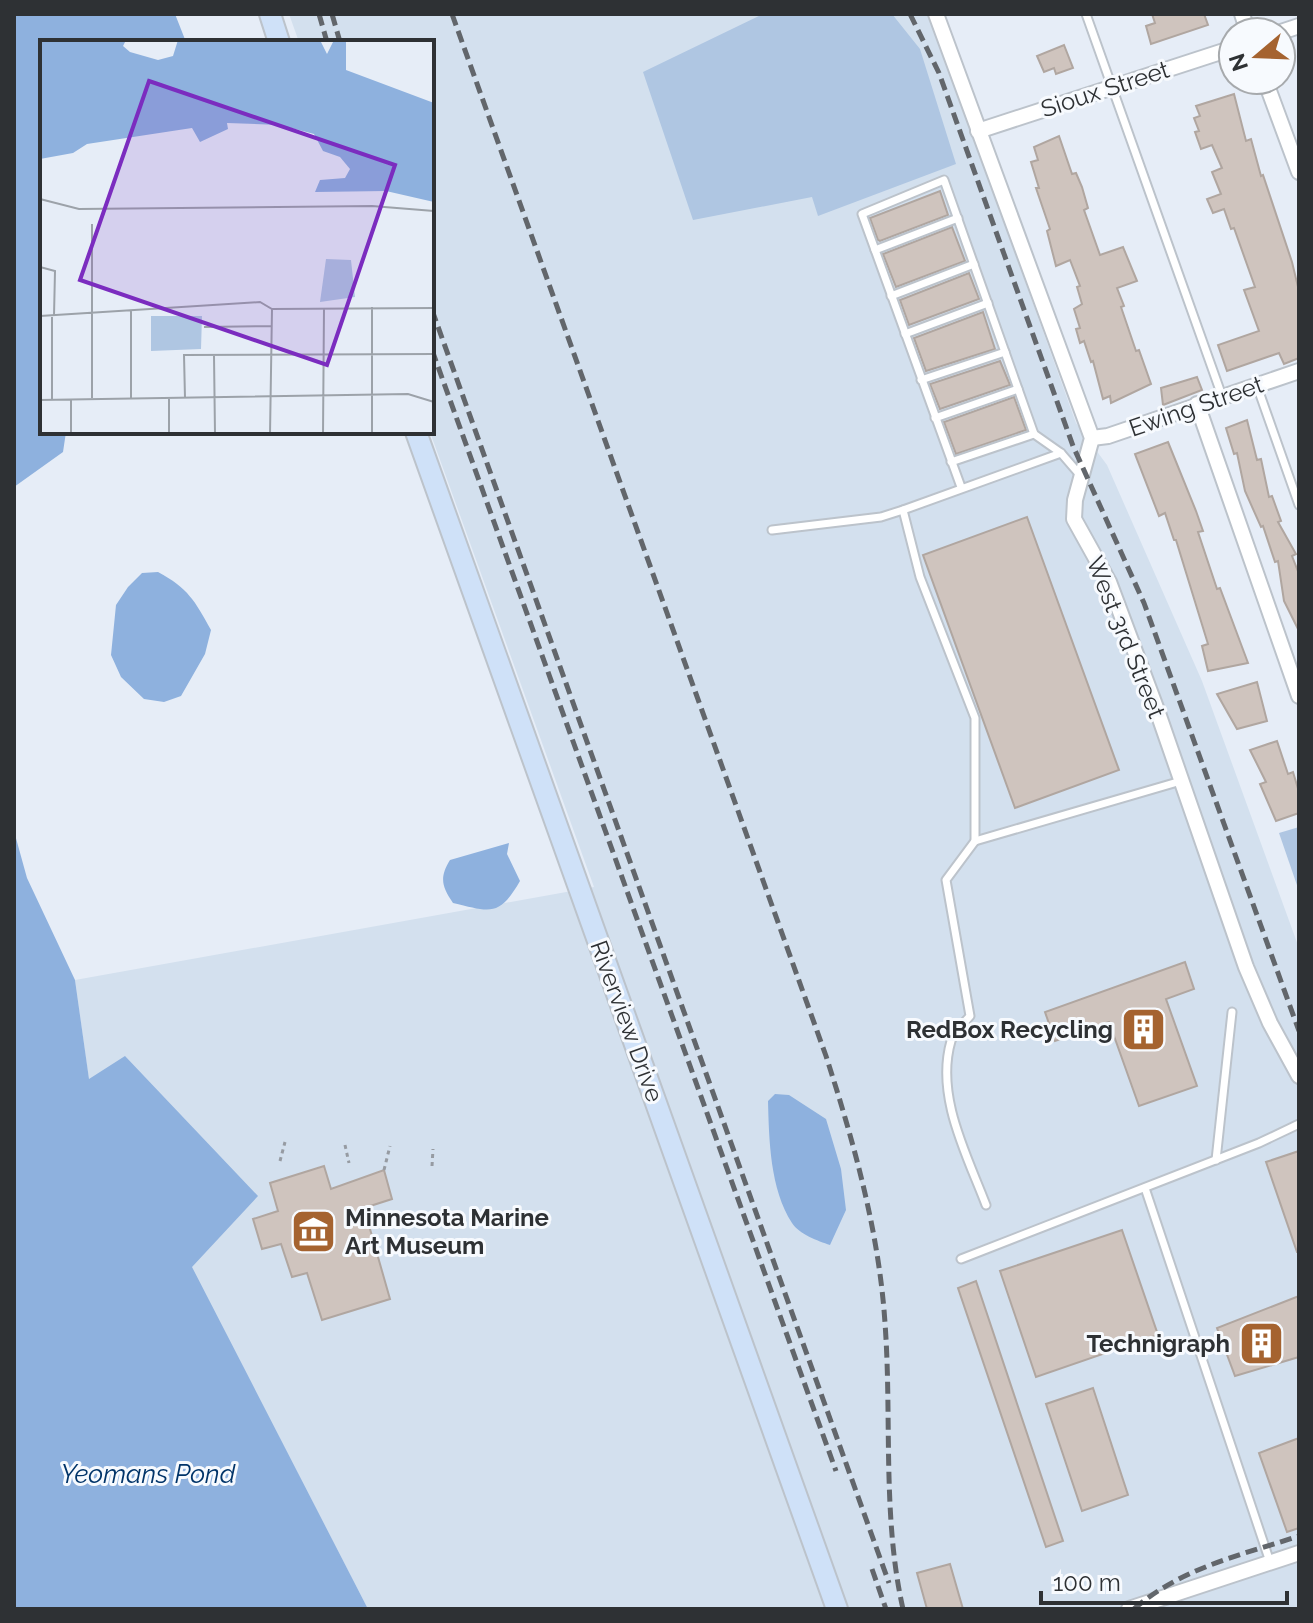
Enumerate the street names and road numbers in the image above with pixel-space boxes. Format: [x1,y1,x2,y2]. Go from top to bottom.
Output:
street label: Sioux Street [1037,55,1173,123]
street label: Ewing Street [1125,369,1267,443]
street label: West 3rd Street [1080,552,1172,722]
street label: Riverview Drive [584,936,670,1106]

